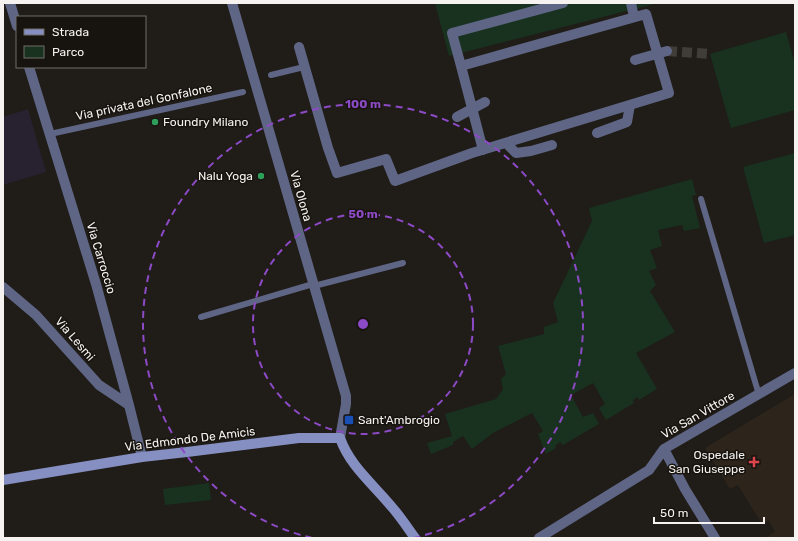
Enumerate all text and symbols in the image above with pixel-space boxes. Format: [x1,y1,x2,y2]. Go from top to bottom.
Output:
legend [16,16,146,68]
text: Strada [52,25,89,39]
text: Parco [52,45,84,59]
street label: Via privata del Gonfalone [75,81,214,123]
text: 100 m [345,97,381,111]
place label: Foundry Milano [163,115,248,129]
marker: Foundry Milano [150,117,160,127]
place label: Nalu Yoga [198,169,253,183]
street label: Via Olona [287,169,315,223]
marker: Nalu Yoga [256,171,266,181]
text: 50 m [348,207,378,221]
street label: Via Carroccio [84,221,119,295]
street label: Via Lesmi [52,314,98,364]
centre of rings [356,317,370,331]
street label: Via San Vittore [659,388,737,442]
place label: Sant'Ambrogio [358,413,440,427]
marker: Sant'Ambrogio [343,414,355,426]
street label: Via Edmondo De Amicis [124,424,256,454]
place label: Ospedale San Giuseppe [669,448,745,476]
marker: Ospedale San Giuseppe [748,456,760,468]
scale bar [654,499,764,525]
text: 50 m [660,506,688,520]

